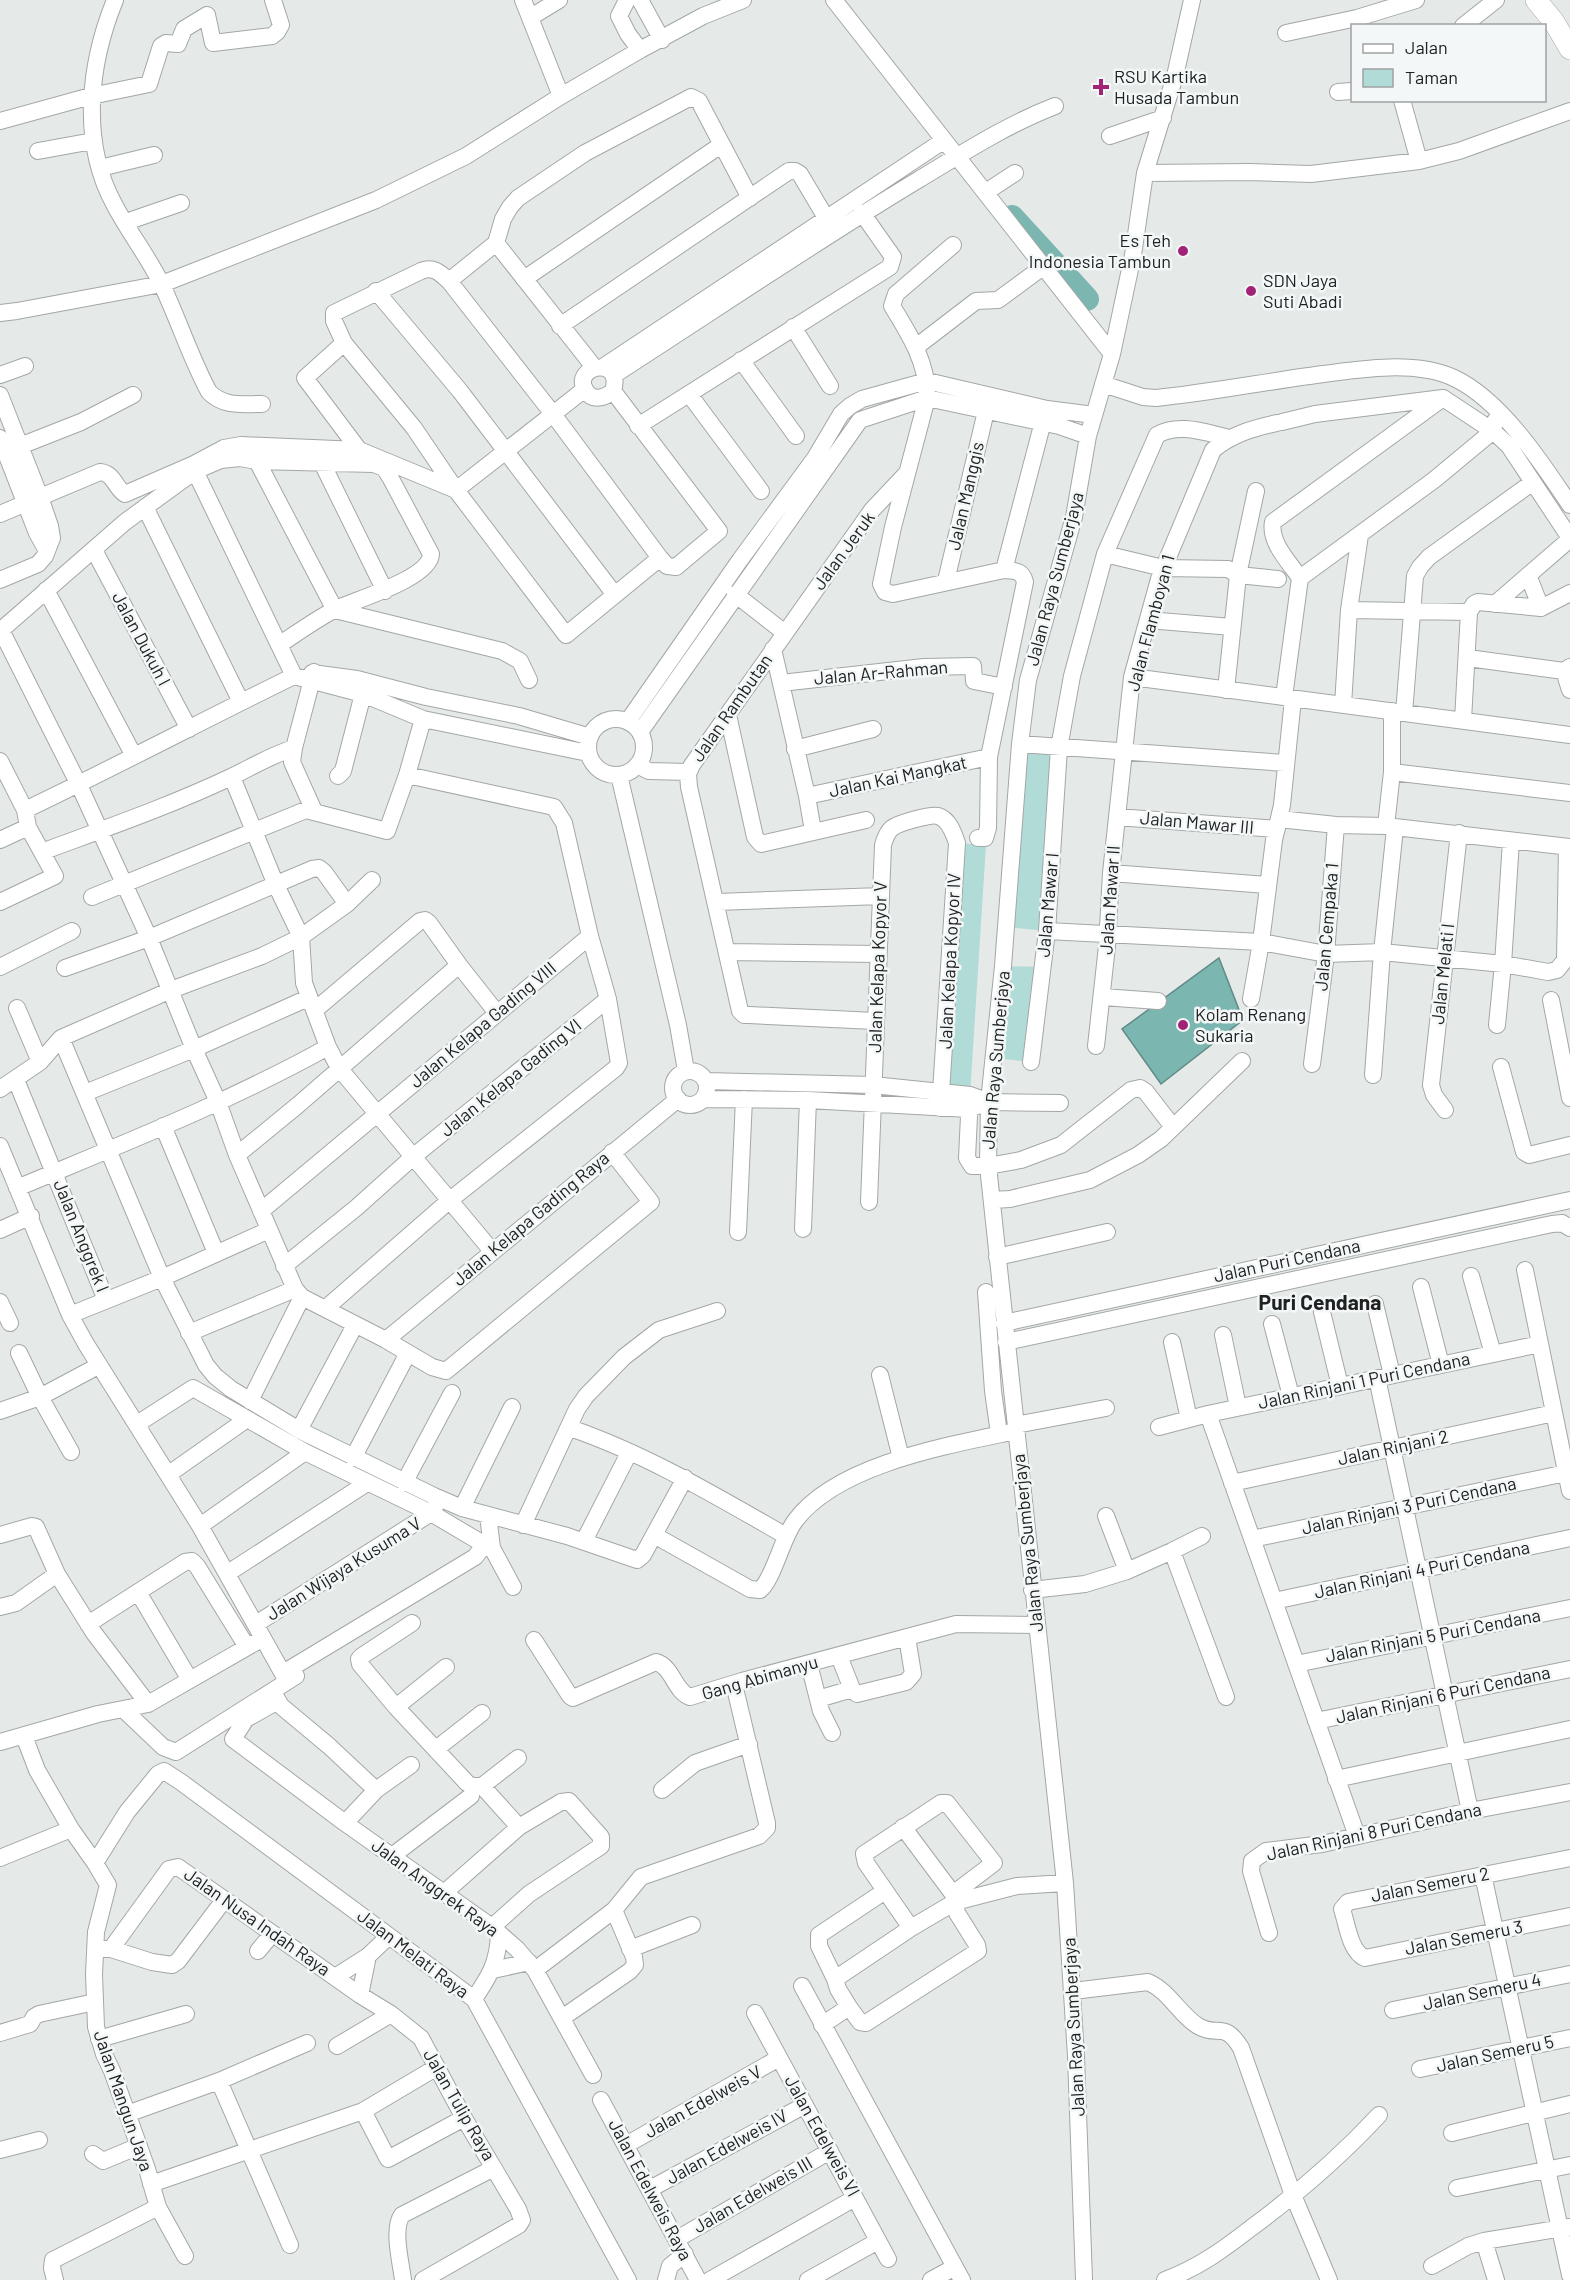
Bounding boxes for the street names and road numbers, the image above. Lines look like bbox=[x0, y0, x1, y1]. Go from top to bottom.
street label: Jalan Manggis bbox=[942, 439, 988, 552]
street label: Jalan Raya Sumberjaya bbox=[1020, 489, 1088, 668]
street label: Jalan Jeruk bbox=[807, 507, 879, 594]
street label: Jalan Flamboyan 1 bbox=[1121, 552, 1179, 694]
street label: Jalan Dukuh I bbox=[108, 588, 176, 689]
street label: Jalan Rambutan bbox=[686, 649, 776, 765]
street label: Jalan Ar-Rahman bbox=[813, 655, 949, 689]
street label: Jalan Kai Mangkat bbox=[827, 751, 969, 801]
street label: Jalan Mawar III bbox=[1139, 806, 1255, 838]
street label: Jalan Mawar II bbox=[1094, 844, 1124, 955]
street label: Jalan Mawar I bbox=[1031, 852, 1063, 958]
street label: Jalan Cempaka 1 bbox=[1309, 862, 1343, 992]
street label: Jalan Kelapa Kopyor IV bbox=[933, 872, 965, 1049]
street label: Jalan Kelapa Kopyor V bbox=[863, 881, 891, 1053]
street label: Jalan Melati I bbox=[1426, 922, 1458, 1025]
street label: Jalan Kelapa Gading VIII bbox=[405, 957, 561, 1093]
street label: Jalan Raya Sumberjaya bbox=[976, 970, 1014, 1150]
street label: Jalan Kelapa Gading VI bbox=[436, 1014, 586, 1142]
street label: Jalan Kelapa Gading Raya bbox=[448, 1146, 613, 1290]
street label: Jalan Anggrek I bbox=[49, 1176, 115, 1295]
street label: Jalan Puri Cendana bbox=[1211, 1234, 1362, 1286]
street label: Jalan Rinjani 1 Puri Cendana bbox=[1256, 1347, 1472, 1413]
street label: Jalan Rinjani 2 bbox=[1335, 1425, 1450, 1469]
street label: Jalan Raya Sumberjaya bbox=[1007, 1453, 1047, 1633]
street label: Jalan Rinjani 3 Puri Cendana bbox=[1299, 1472, 1518, 1539]
street label: Jalan Wijaya Kusuma V bbox=[262, 1511, 425, 1625]
street label: Jalan Rinjani 4 Puri Cendana bbox=[1312, 1535, 1531, 1603]
street label: Jalan Rinjani 5 Puri Cendana bbox=[1323, 1603, 1542, 1667]
street label: Gang Abimanyu bbox=[699, 1650, 820, 1704]
street label: Jalan Rinjani 6 Puri Cendana bbox=[1333, 1661, 1552, 1728]
street label: Jalan Rinjani 8 Puri Cendana bbox=[1264, 1797, 1483, 1865]
street label: Jalan Anggrek Raya bbox=[368, 1834, 504, 1941]
street label: Jalan Nusa Indah Raya bbox=[180, 1862, 335, 1980]
street label: Jalan Semeru 2 bbox=[1369, 1862, 1491, 1906]
street label: Jalan Melati Raya bbox=[353, 1904, 474, 2002]
street label: Jalan Semeru 3 bbox=[1403, 1915, 1525, 1959]
street label: Jalan Raya Sumberjaya bbox=[1057, 1937, 1089, 2117]
street label: Jalan Semeru 4 bbox=[1421, 1968, 1543, 2014]
street label: Jalan Mangun Jaya bbox=[90, 2027, 158, 2174]
street label: Jalan Semeru 5 bbox=[1434, 2030, 1556, 2076]
street label: Jalan Tulip Raya bbox=[419, 2045, 501, 2164]
street label: Jalan Edelweis V bbox=[640, 2060, 765, 2142]
street label: Jalan Edelweis VI bbox=[781, 2071, 865, 2200]
street label: Jalan Edelweis IV bbox=[662, 2104, 791, 2188]
street label: Jalan Edelweis Raya bbox=[604, 2115, 697, 2264]
street label: Jalan Edelweis III bbox=[689, 2151, 816, 2237]

